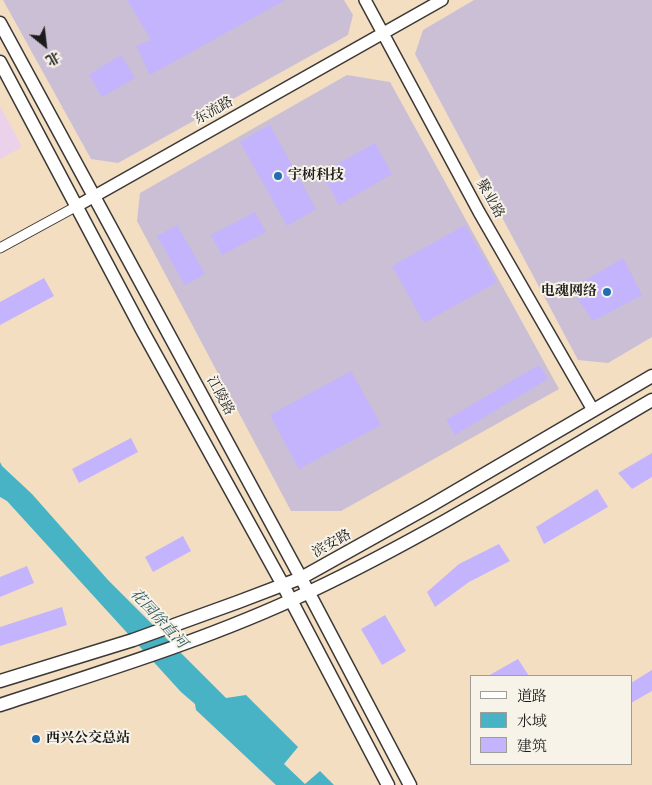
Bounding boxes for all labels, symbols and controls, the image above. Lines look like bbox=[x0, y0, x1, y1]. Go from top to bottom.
north arrow bbox=[20, 20, 70, 70]
text: 北 bbox=[42, 47, 63, 70]
street label: 东流路 bbox=[192, 93, 236, 129]
place label: 宇树科技 bbox=[288, 168, 344, 184]
marker: 宇树科技 bbox=[272, 170, 284, 182]
street label: 聚业路 bbox=[472, 177, 508, 221]
place label: 电魂网络 bbox=[541, 284, 597, 300]
marker: 电魂网络 bbox=[601, 286, 613, 298]
street label: 江陵路 bbox=[203, 374, 237, 418]
street label: 滨安路 bbox=[310, 526, 354, 562]
water label: 花园徐直河 bbox=[126, 585, 190, 653]
legend bbox=[470, 675, 632, 765]
text: 道路 bbox=[517, 686, 547, 706]
text: 水域 bbox=[517, 711, 547, 731]
place label: 西兴公交总站 bbox=[46, 731, 130, 747]
marker: 西兴公交总站 bbox=[30, 733, 42, 745]
text: 建筑 bbox=[517, 736, 547, 756]

